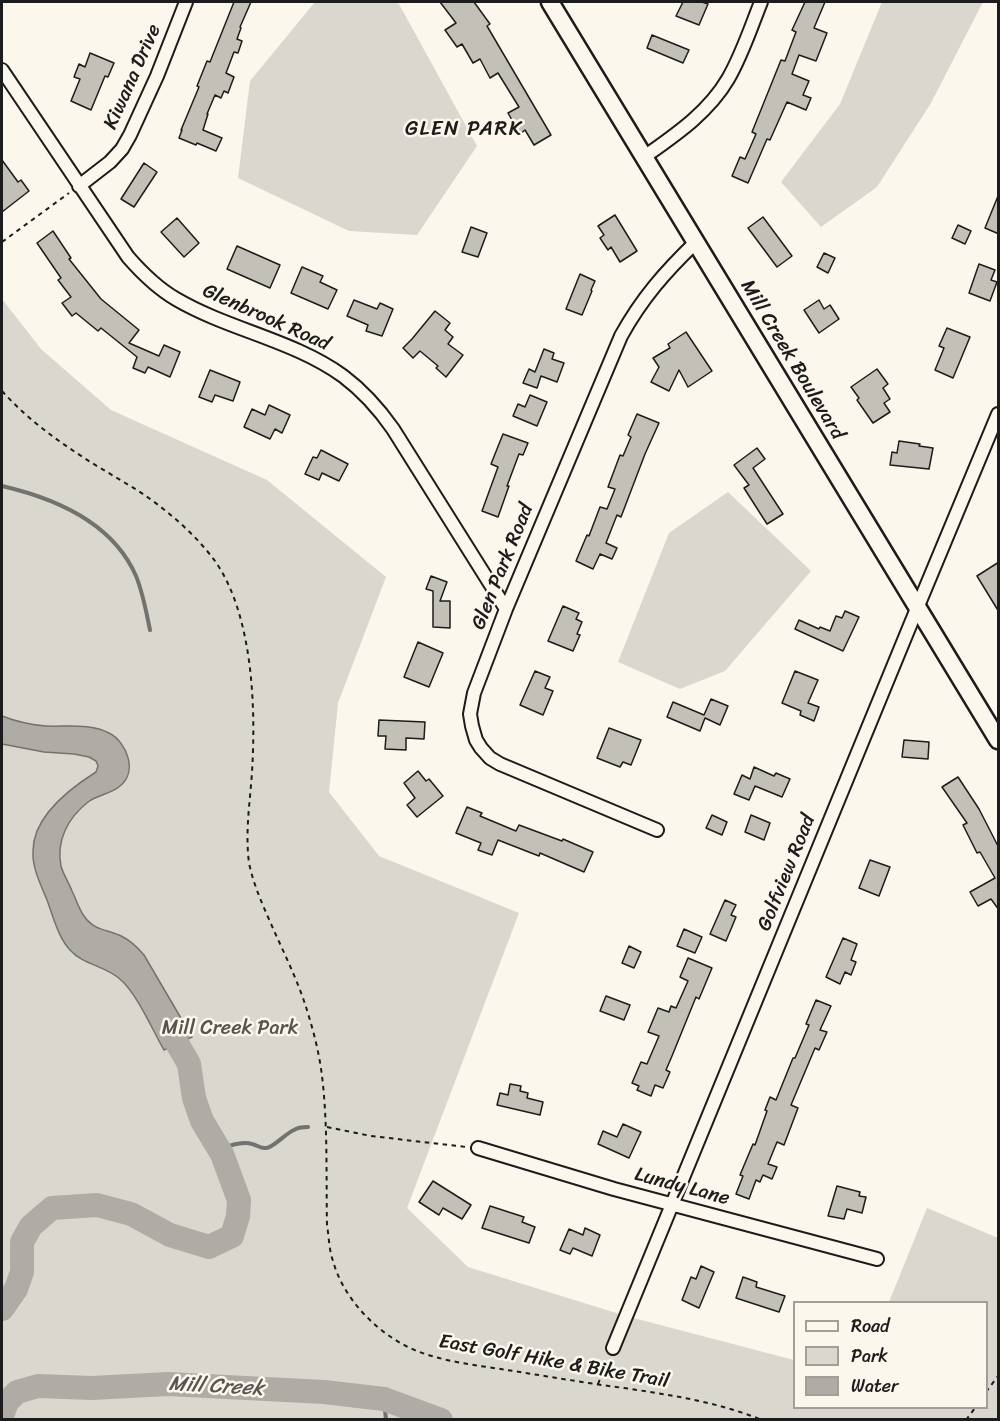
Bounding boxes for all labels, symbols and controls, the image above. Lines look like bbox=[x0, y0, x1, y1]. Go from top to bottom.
street label: Kiwana Drive bbox=[99, 21, 167, 133]
district label: GLEN PARK bbox=[405, 117, 523, 143]
street label: Mill Creek Boulevard bbox=[735, 276, 849, 444]
street label: Glenbrook Road bbox=[199, 279, 333, 357]
street label: Glen Park Road bbox=[467, 501, 539, 633]
street label: Golfview Road bbox=[753, 811, 821, 935]
park label: Mill Creek Park bbox=[162, 1017, 298, 1041]
street label: Lundy Lane bbox=[632, 1163, 732, 1211]
legend bbox=[793, 1301, 988, 1409]
text: Road bbox=[851, 1310, 890, 1342]
street label: East Golf Hike & Bike Trail bbox=[437, 1330, 671, 1394]
text: Park bbox=[851, 1340, 888, 1372]
text: Water bbox=[851, 1370, 898, 1402]
water label: Mill Creek bbox=[168, 1372, 264, 1402]

